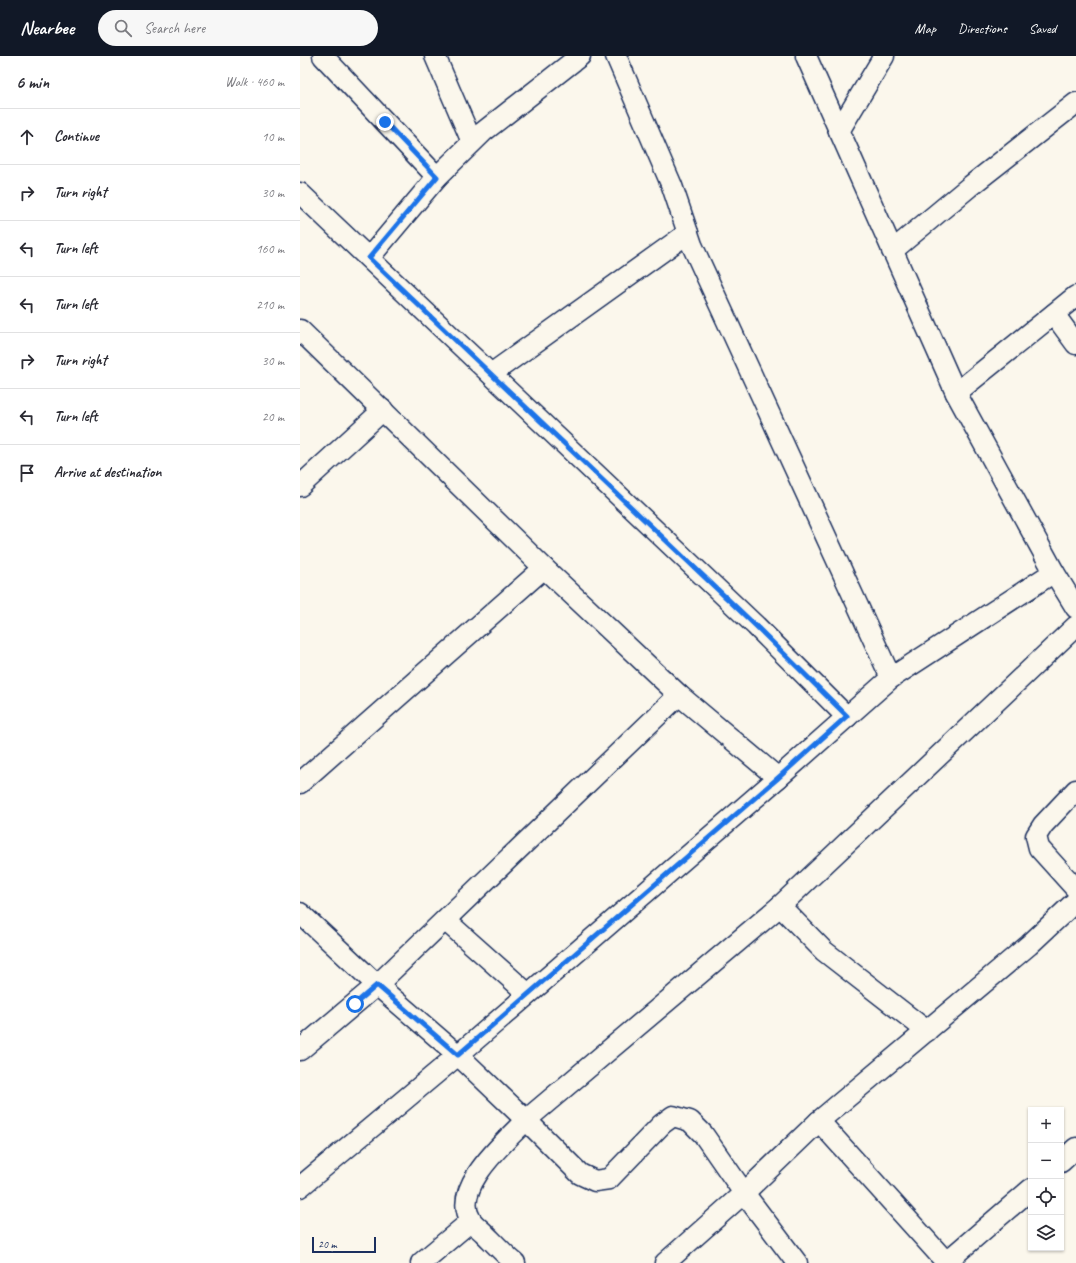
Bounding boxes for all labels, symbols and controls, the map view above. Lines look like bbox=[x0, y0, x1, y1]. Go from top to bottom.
search box bbox=[98, 10, 378, 46]
text: Nearbee bbox=[20, 16, 74, 40]
icon: search bbox=[112, 17, 134, 39]
text: Search here bbox=[144, 19, 205, 38]
text: Map bbox=[915, 20, 936, 37]
text: Directions bbox=[958, 20, 1007, 37]
text: Saved bbox=[1029, 20, 1056, 37]
text: 6 min bbox=[16, 72, 49, 93]
text: Walk · 460 m bbox=[225, 74, 284, 90]
route end bbox=[376, 113, 394, 131]
icon: ahead bbox=[16, 126, 38, 148]
text: Continue bbox=[54, 127, 99, 146]
text: 10 m bbox=[262, 129, 284, 145]
icon: right bbox=[16, 182, 38, 204]
text: Turn right bbox=[54, 183, 107, 202]
text: 30 m bbox=[262, 185, 284, 201]
icon: left bbox=[16, 238, 38, 260]
text: Turn left bbox=[54, 239, 97, 258]
text: 160 m bbox=[256, 241, 284, 257]
icon: left bbox=[16, 294, 38, 316]
text: Turn left bbox=[54, 295, 97, 314]
text: 210 m bbox=[256, 297, 284, 313]
icon: right bbox=[16, 350, 38, 372]
text: Turn right bbox=[54, 351, 107, 370]
text: 30 m bbox=[262, 353, 284, 369]
icon: left bbox=[16, 406, 38, 428]
text: Turn left bbox=[54, 407, 97, 426]
text: 20 m bbox=[262, 409, 284, 425]
icon: arrive bbox=[16, 462, 38, 484]
text: Arrive at destination bbox=[54, 463, 161, 482]
route start bbox=[346, 995, 364, 1013]
map controls bbox=[1028, 1107, 1064, 1251]
button: + bbox=[1028, 1107, 1064, 1143]
button: − bbox=[1028, 1143, 1064, 1179]
button: locate bbox=[1028, 1179, 1064, 1215]
button: layers bbox=[1028, 1215, 1064, 1251]
scale bar bbox=[312, 1235, 376, 1254]
text: 20 m bbox=[318, 1237, 337, 1251]

